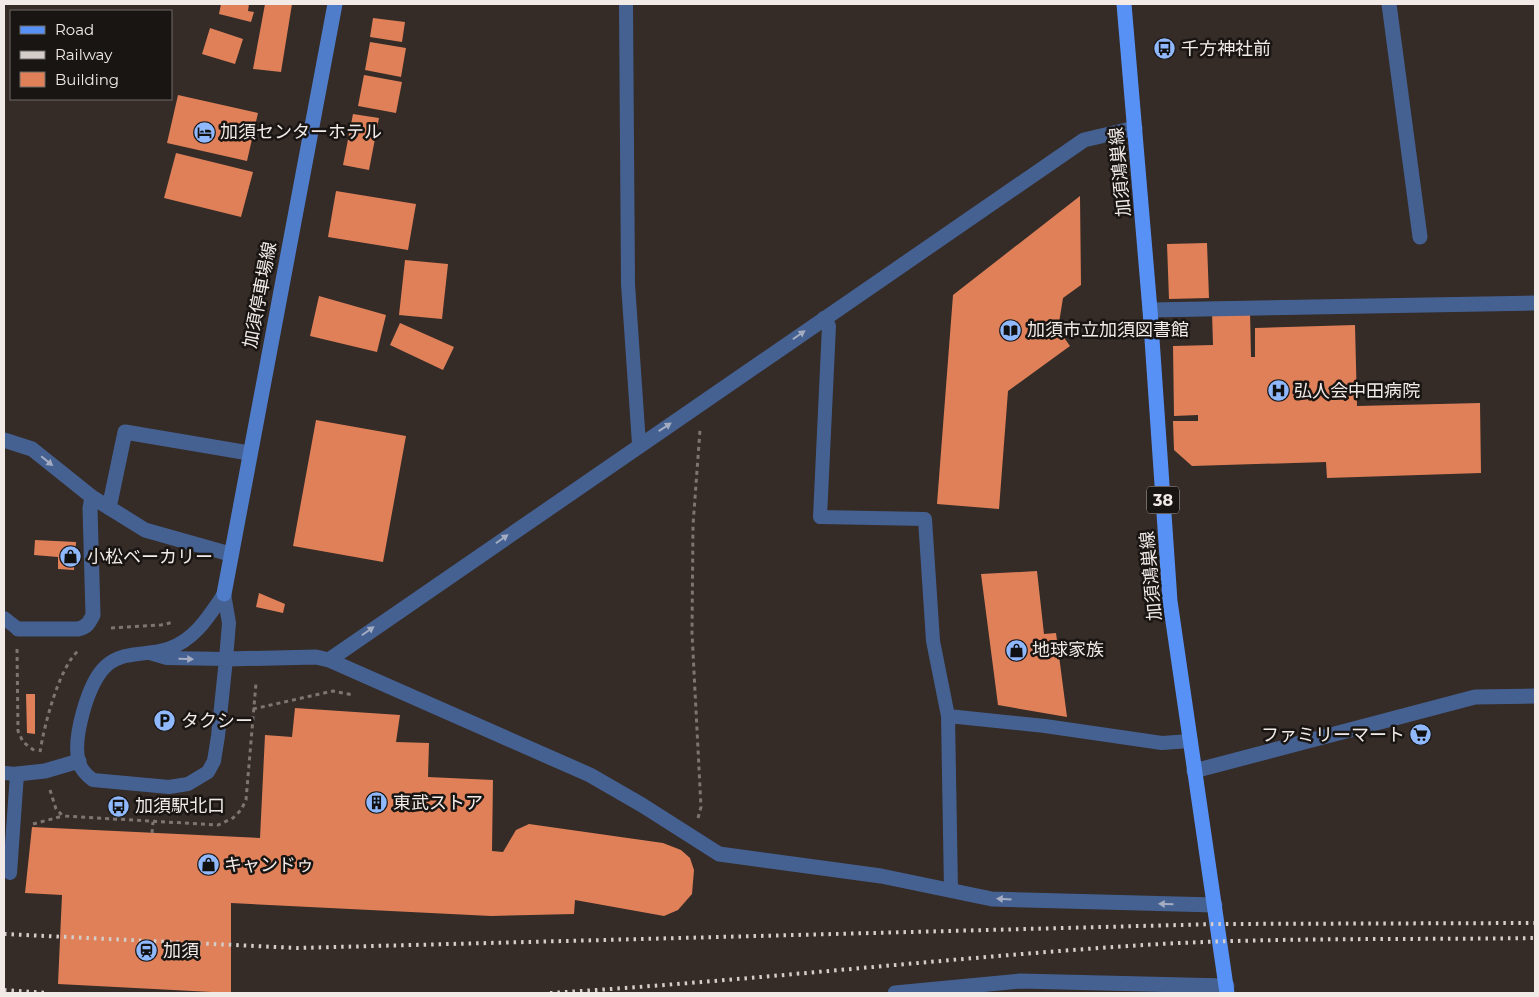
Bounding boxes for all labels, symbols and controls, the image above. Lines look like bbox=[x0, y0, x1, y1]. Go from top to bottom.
legend bbox=[10, 10, 172, 100]
text: Road bbox=[55, 20, 94, 39]
bus stop icon: 千方神社前 bbox=[1153, 37, 1177, 61]
place label: 千方神社前 bbox=[1181, 38, 1271, 60]
text: Railway bbox=[55, 45, 113, 64]
text: Building bbox=[55, 70, 119, 89]
hotel icon: 加須センターホテル bbox=[192, 120, 216, 144]
place label: 加須センターホテル bbox=[220, 121, 382, 143]
street label: 加須鴻巣線 bbox=[1105, 126, 1135, 218]
street label: 加須停車場線 bbox=[239, 240, 281, 350]
library icon: 加須市立加須図書館 bbox=[999, 318, 1023, 342]
place label: 加須市立加須図書館 bbox=[1027, 319, 1189, 341]
one-way arrow bbox=[792, 330, 806, 340]
hospital icon: 弘人会中田病院 bbox=[1266, 379, 1290, 403]
place label: 弘人会中田病院 bbox=[1294, 380, 1420, 402]
one-way arrow bbox=[658, 422, 672, 432]
one-way arrow bbox=[40, 455, 53, 466]
road number: 38 bbox=[1147, 486, 1179, 514]
street label: 加須鴻巣線 bbox=[1136, 530, 1166, 622]
one-way arrow bbox=[495, 534, 509, 544]
shop icon: 小松ベーカリー bbox=[59, 545, 83, 569]
place label: 小松ベーカリー bbox=[87, 546, 213, 568]
one-way arrow bbox=[362, 626, 375, 636]
shop icon: 地球家族 bbox=[1004, 638, 1028, 662]
place label: 地球家族 bbox=[1032, 639, 1104, 661]
one-way arrow bbox=[179, 655, 195, 663]
parking icon: タクシー bbox=[153, 709, 177, 733]
place label: タクシー bbox=[181, 710, 253, 732]
supermarket icon: ファミリーマート bbox=[1409, 723, 1433, 747]
place label: ファミリーマート bbox=[1261, 724, 1405, 746]
building icon: 東武ストア bbox=[365, 791, 389, 815]
place label: 東武ストア bbox=[393, 792, 483, 814]
bus stop icon: 加須駅北口 bbox=[107, 794, 131, 818]
place label: 加須駅北口 bbox=[135, 795, 225, 817]
shop icon: キャンドゥ bbox=[196, 853, 220, 877]
place label: キャンドゥ bbox=[224, 854, 314, 876]
one-way arrow bbox=[996, 895, 1012, 903]
one-way arrow bbox=[1158, 900, 1174, 908]
station icon: 加須 bbox=[135, 939, 159, 963]
place label: 加須 bbox=[163, 940, 199, 962]

